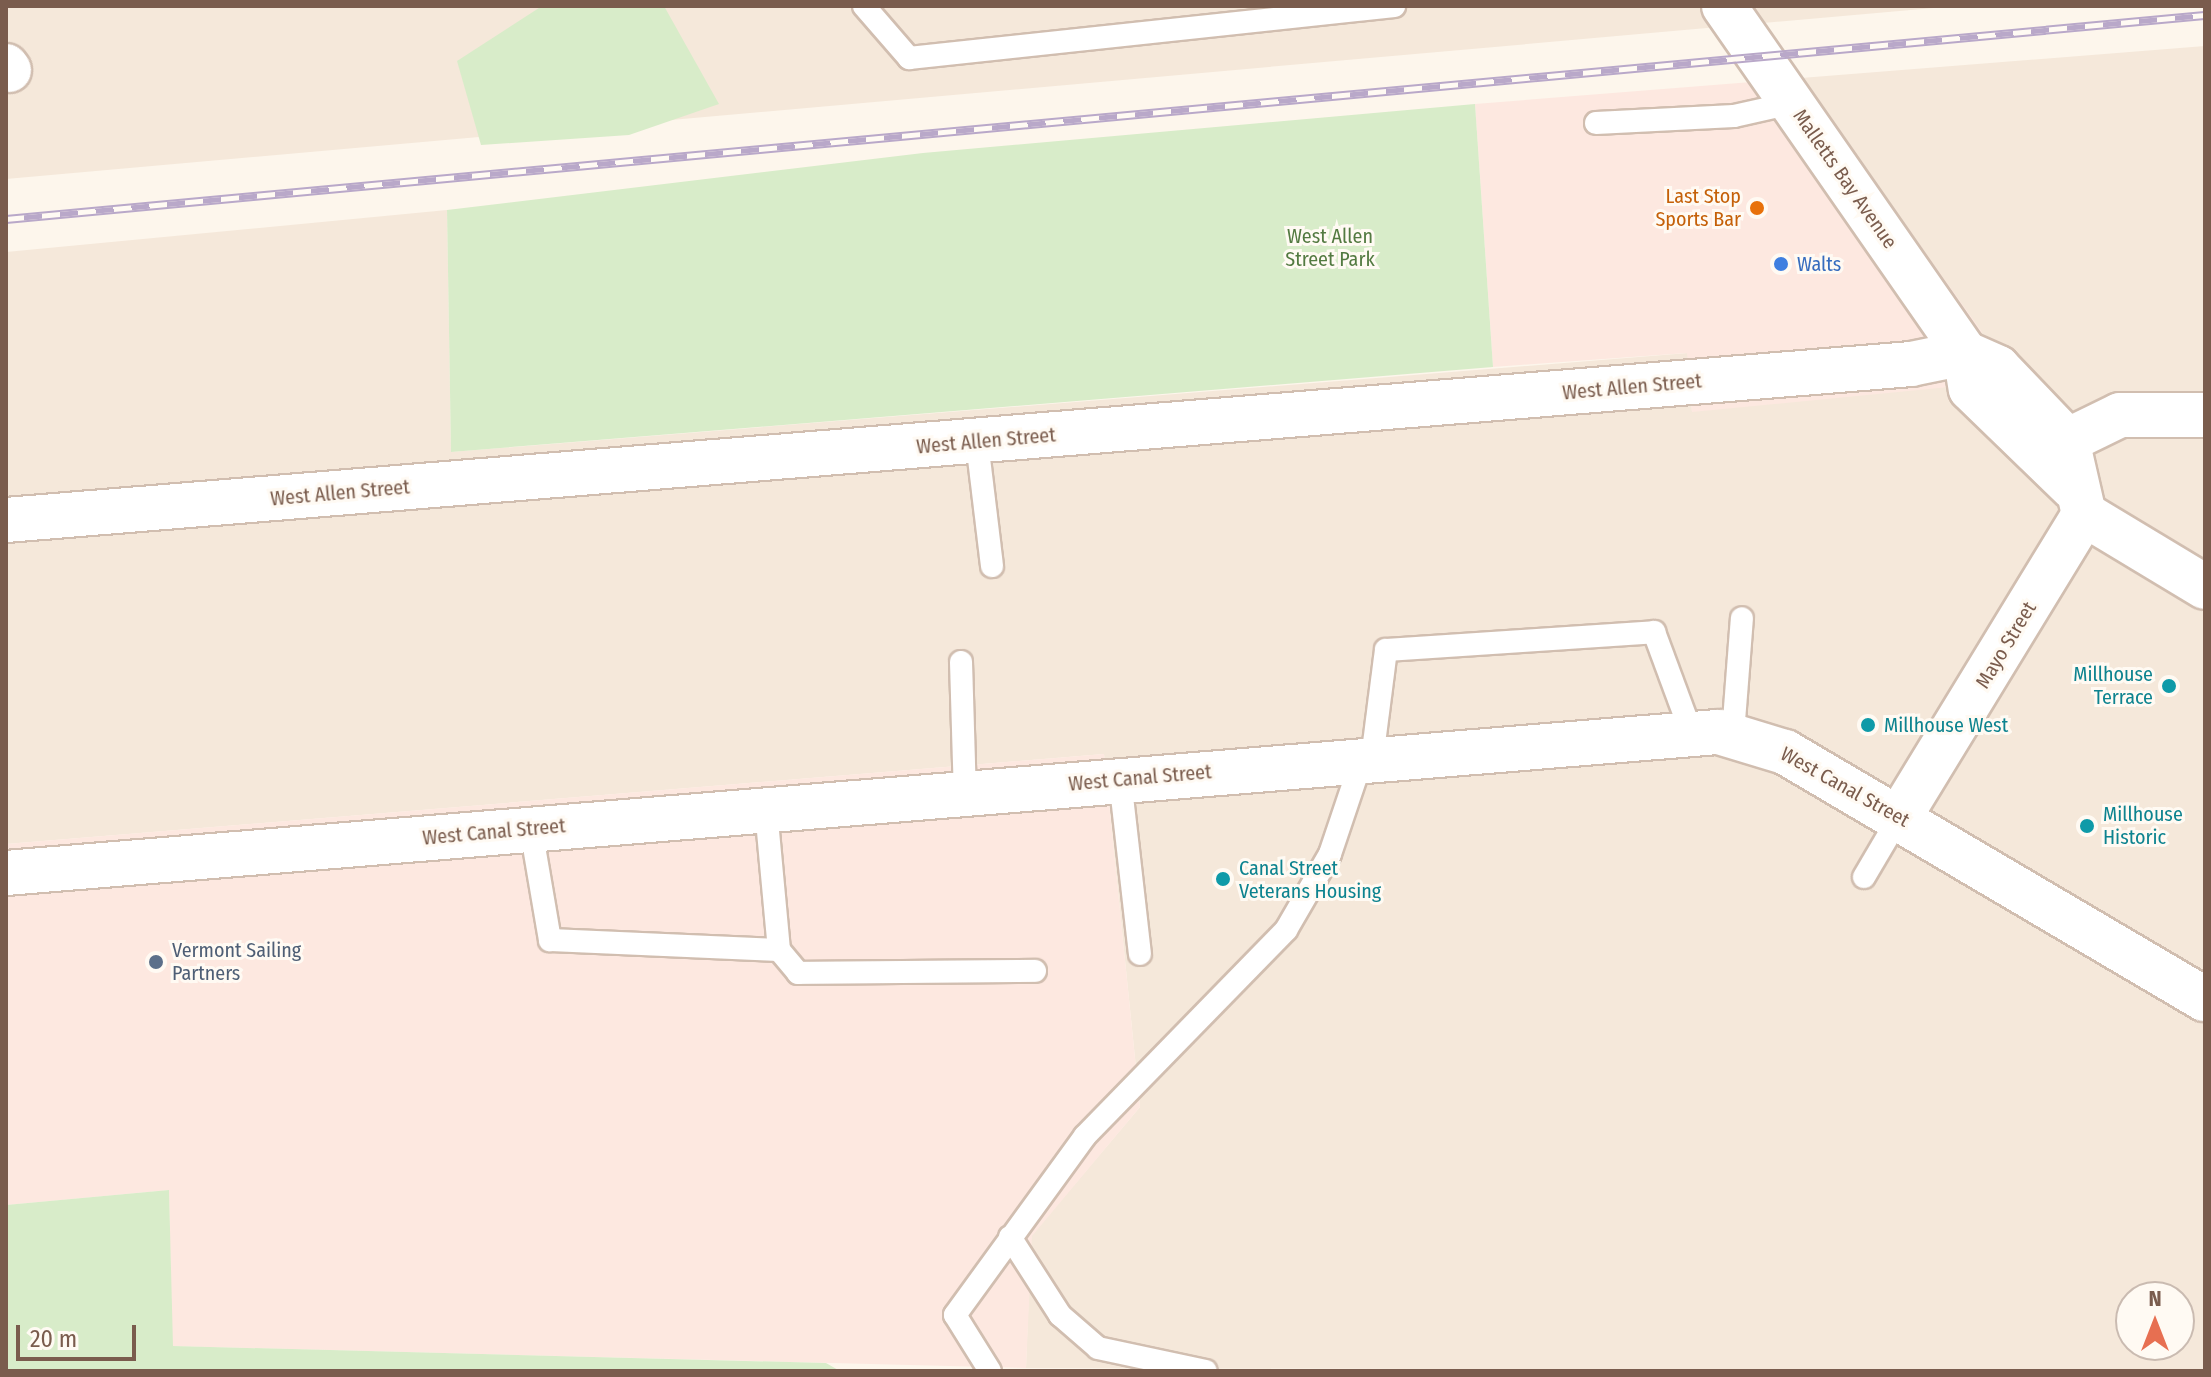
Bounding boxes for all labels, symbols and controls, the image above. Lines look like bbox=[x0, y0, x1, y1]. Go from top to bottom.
street label: Malletts Bay Avenue bbox=[1788, 105, 1902, 253]
place label: Last Stop Sports Bar bbox=[1655, 184, 1741, 231]
marker: Last Stop Sports Bar bbox=[1748, 199, 1766, 217]
park label: West Allen Street Park bbox=[1285, 225, 1375, 272]
place label: Walts bbox=[1797, 252, 1841, 276]
marker: Walts bbox=[1772, 255, 1790, 273]
street label: West Allen Street bbox=[1561, 369, 1703, 405]
street label: West Allen Street bbox=[915, 423, 1057, 459]
street label: West Allen Street bbox=[269, 475, 411, 511]
street label: Mayo Street bbox=[1971, 597, 2041, 693]
place label: Millhouse Terrace bbox=[2073, 662, 2153, 709]
marker: Millhouse Terrace bbox=[2160, 677, 2178, 695]
place label: Millhouse West bbox=[1884, 713, 2008, 737]
marker: Millhouse West bbox=[1859, 716, 1877, 734]
street label: West Canal Street bbox=[1776, 742, 1914, 832]
street label: West Canal Street bbox=[1067, 760, 1213, 796]
place label: Millhouse Historic bbox=[2103, 802, 2183, 849]
street label: West Canal Street bbox=[421, 814, 567, 850]
marker: Millhouse Historic bbox=[2078, 817, 2096, 835]
place label: Canal Street Veterans Housing bbox=[1239, 856, 1381, 903]
marker: Canal Street Veterans Housing bbox=[1214, 870, 1232, 888]
place label: Vermont Sailing Partners bbox=[172, 938, 301, 985]
marker: Vermont Sailing Partners bbox=[147, 953, 165, 971]
north arrow bbox=[2115, 1281, 2195, 1361]
text: N bbox=[2148, 1285, 2162, 1312]
scale bar bbox=[20, 1309, 140, 1359]
text: 20 m bbox=[30, 1325, 77, 1353]

